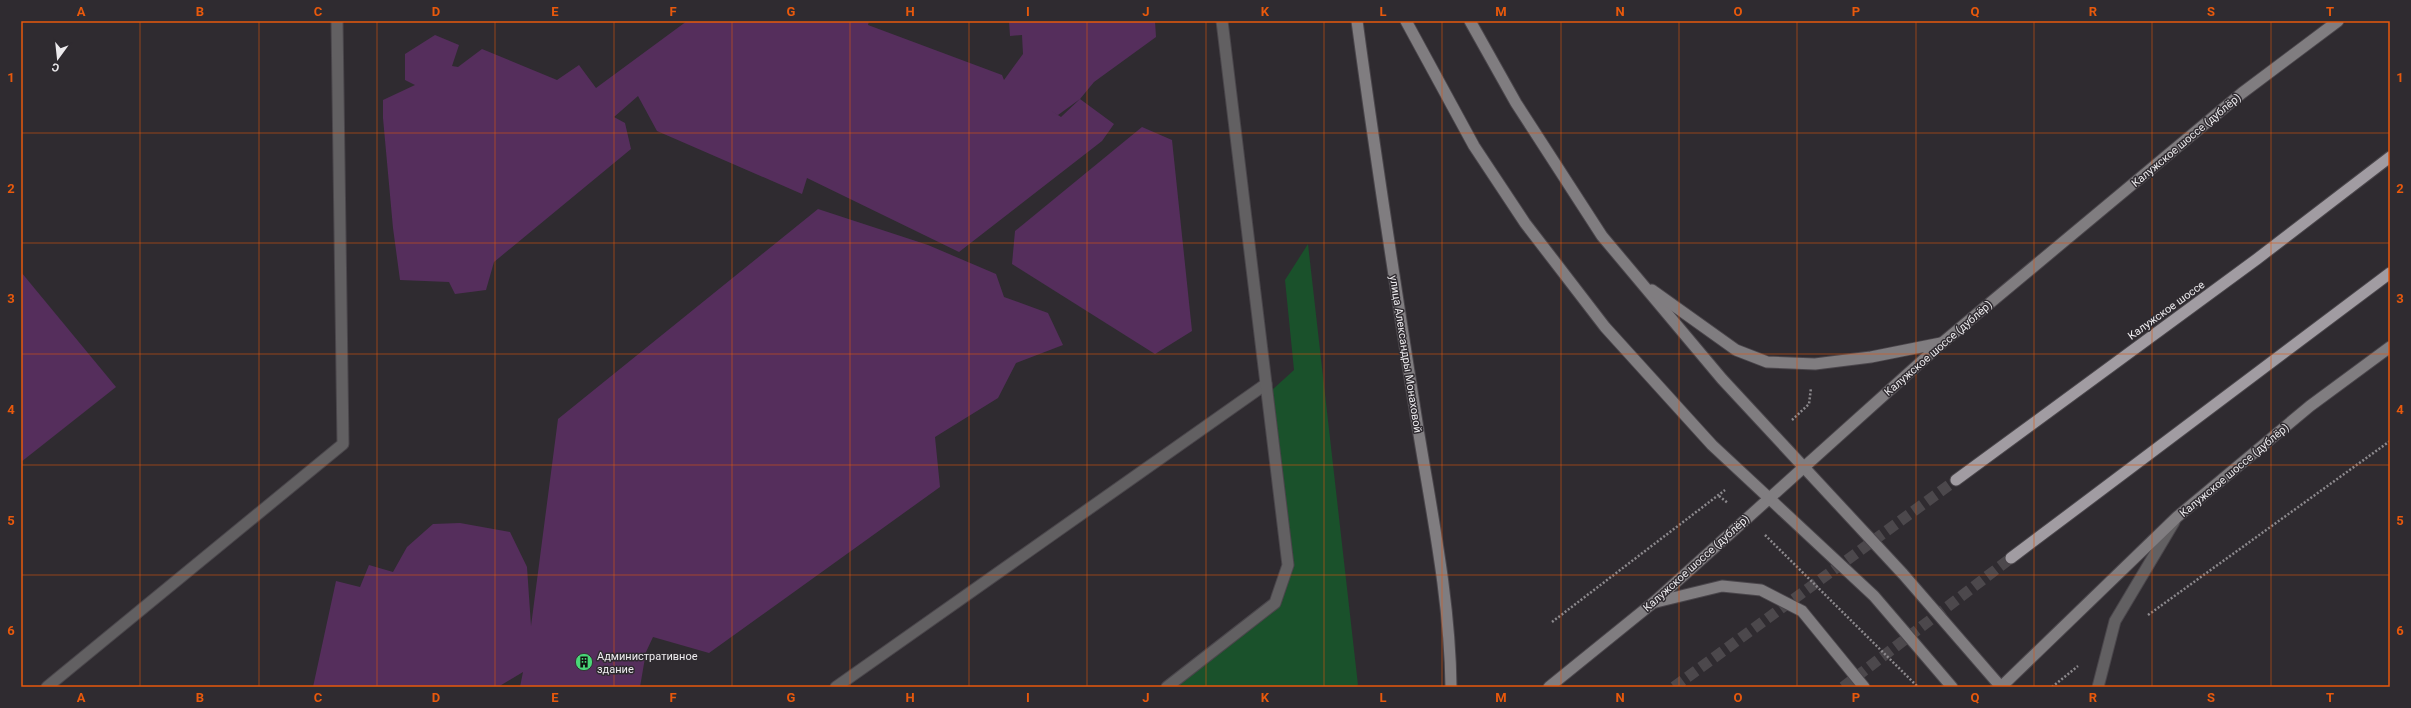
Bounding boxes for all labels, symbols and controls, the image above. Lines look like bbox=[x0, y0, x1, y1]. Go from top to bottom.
text: A bbox=[77, 4, 86, 19]
text: B bbox=[196, 4, 204, 19]
text: C bbox=[314, 4, 323, 19]
text: D bbox=[432, 4, 440, 19]
text: E bbox=[551, 4, 559, 19]
text: F bbox=[669, 4, 677, 19]
text: G bbox=[787, 4, 796, 19]
text: H bbox=[905, 4, 915, 19]
text: I bbox=[1026, 4, 1030, 19]
text: J bbox=[1142, 4, 1150, 19]
text: K bbox=[1261, 4, 1270, 19]
text: L bbox=[1379, 4, 1387, 19]
text: M bbox=[1495, 4, 1507, 19]
text: N bbox=[1615, 4, 1625, 19]
text: O bbox=[1734, 4, 1743, 19]
text: P bbox=[1852, 4, 1860, 19]
text: Q bbox=[1971, 4, 1980, 19]
text: R bbox=[2089, 4, 2098, 19]
text: S bbox=[2207, 4, 2215, 19]
text: T bbox=[2326, 4, 2334, 19]
north arrow bbox=[38, 38, 78, 78]
text: С bbox=[50, 60, 61, 74]
text: 1 bbox=[7, 70, 15, 85]
text: 1 bbox=[2396, 70, 2404, 85]
street label: Калужское шоссе (дублёр) bbox=[2129, 91, 2244, 190]
text: 2 bbox=[7, 181, 15, 196]
text: 2 bbox=[2396, 181, 2404, 196]
street label: улица Александры Монаховой bbox=[1387, 274, 1424, 434]
street label: Калужское шоссе bbox=[2125, 278, 2207, 343]
text: 3 bbox=[7, 291, 15, 306]
text: 3 bbox=[2396, 291, 2404, 306]
street label: Калужское шоссе (дублёр) bbox=[1882, 298, 1995, 399]
text: 4 bbox=[7, 402, 15, 417]
text: 4 bbox=[2396, 402, 2404, 417]
street label: Калужское шоссе (дублёр) bbox=[2177, 421, 2292, 520]
street label: Калужское шоссе (дублёр) bbox=[1641, 512, 1752, 615]
text: 5 bbox=[7, 513, 15, 528]
text: 5 bbox=[2396, 513, 2404, 528]
text: 6 bbox=[7, 623, 15, 638]
text: 6 bbox=[2396, 623, 2404, 638]
place label: Административное здание bbox=[597, 650, 698, 676]
building icon: Административное здание bbox=[574, 652, 594, 672]
text: A bbox=[77, 690, 86, 705]
text: B bbox=[196, 690, 204, 705]
text: C bbox=[314, 690, 323, 705]
text: D bbox=[432, 690, 440, 705]
text: E bbox=[551, 690, 559, 705]
text: F bbox=[669, 690, 677, 705]
text: G bbox=[787, 690, 796, 705]
text: H bbox=[905, 690, 915, 705]
text: I bbox=[1026, 690, 1030, 705]
text: J bbox=[1142, 690, 1150, 705]
text: K bbox=[1261, 690, 1270, 705]
text: L bbox=[1379, 690, 1387, 705]
text: M bbox=[1495, 690, 1507, 705]
text: N bbox=[1615, 690, 1625, 705]
text: O bbox=[1734, 690, 1743, 705]
text: P bbox=[1852, 690, 1860, 705]
text: Q bbox=[1971, 690, 1980, 705]
text: R bbox=[2089, 690, 2098, 705]
text: S bbox=[2207, 690, 2215, 705]
text: T bbox=[2326, 690, 2334, 705]

